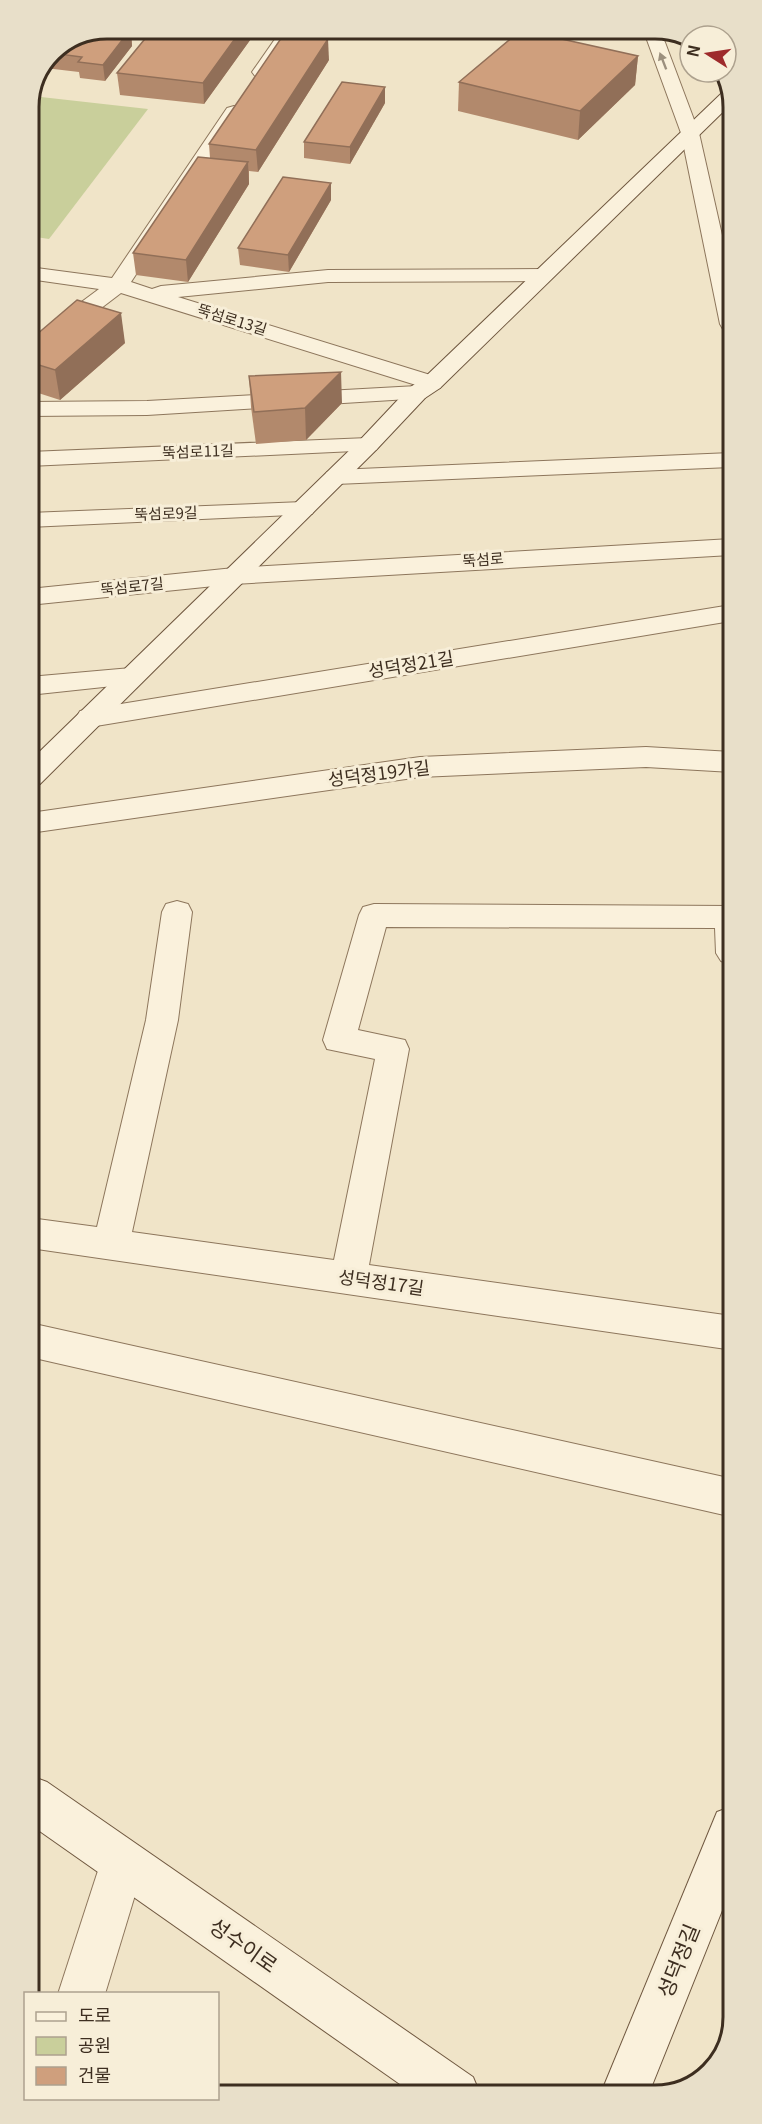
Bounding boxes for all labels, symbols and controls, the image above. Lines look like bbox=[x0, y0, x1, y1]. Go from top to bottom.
north arrow bbox=[678, 24, 738, 84]
text: N bbox=[679, 42, 705, 59]
one-way arrow bbox=[658, 52, 667, 70]
street label: 뚝섬로13길 bbox=[195, 298, 270, 339]
street label: 뚝섬로11길 bbox=[162, 439, 234, 462]
street label: 뚝섬로9길 bbox=[134, 501, 198, 524]
street label: 뚝섬로 bbox=[462, 547, 504, 570]
street label: 뚝섬로7길 bbox=[99, 572, 165, 599]
street label: 성덕정21길 bbox=[366, 643, 455, 683]
street label: 성덕정19가길 bbox=[326, 753, 431, 791]
street label: 성덕정17길 bbox=[337, 1262, 426, 1300]
street label: 성수이로 bbox=[204, 1910, 284, 1979]
street label: 성덕정길 bbox=[649, 1919, 706, 2002]
legend bbox=[24, 1992, 219, 2100]
text: 도로 bbox=[78, 2001, 111, 2027]
text: 공원 bbox=[78, 2031, 111, 2057]
text: 건물 bbox=[78, 2061, 111, 2087]

